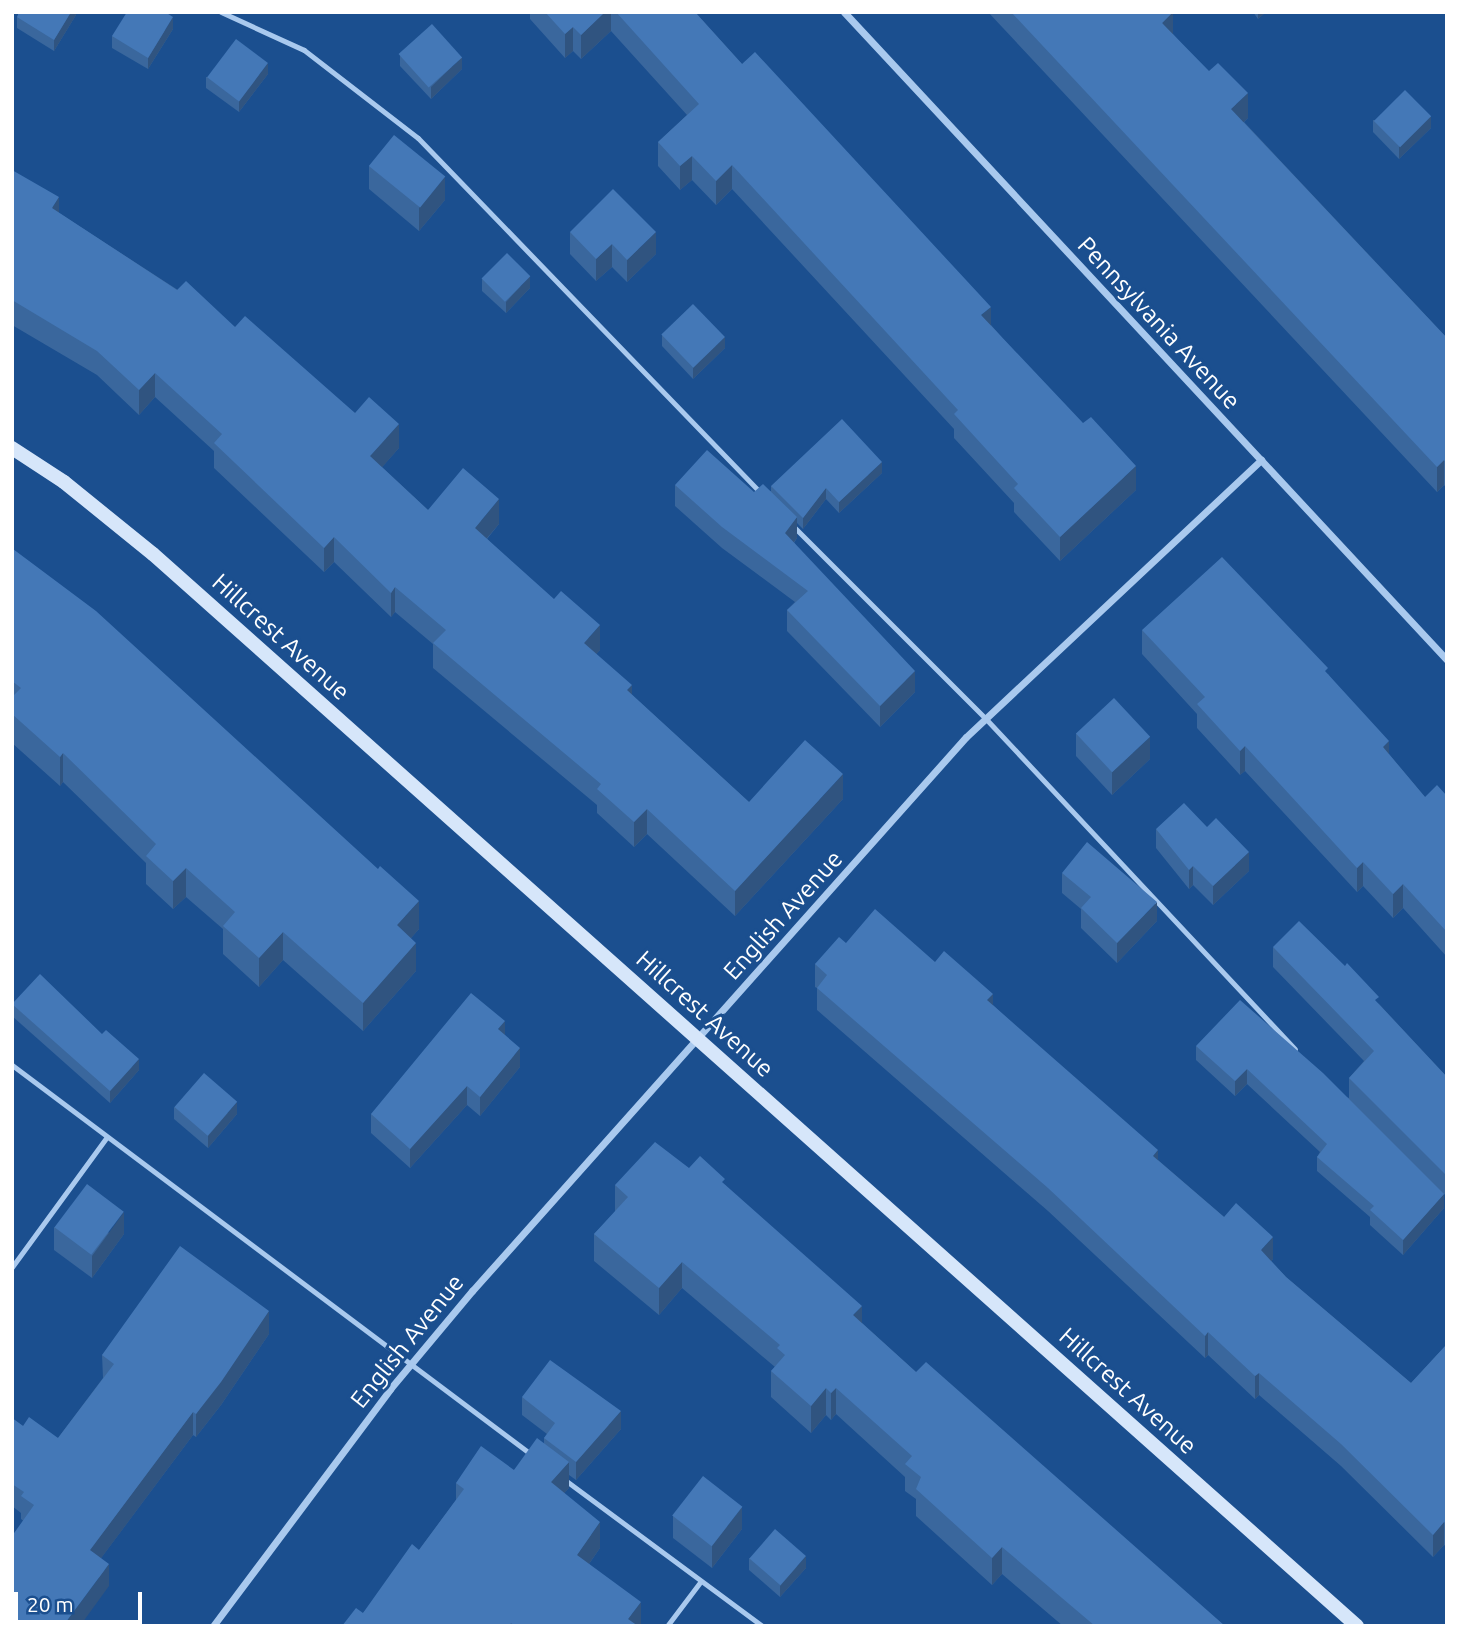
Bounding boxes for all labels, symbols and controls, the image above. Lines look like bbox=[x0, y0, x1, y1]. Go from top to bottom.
street label: Pennsylvania Avenue bbox=[1072, 231, 1246, 415]
street label: Hillcrest Avenue bbox=[206, 568, 356, 706]
street label: English Avenue bbox=[718, 845, 848, 985]
street label: Hillcrest Avenue bbox=[630, 945, 780, 1083]
street label: English Avenue bbox=[344, 1268, 470, 1414]
street label: Hillcrest Avenue bbox=[1053, 1322, 1203, 1460]
scale bar bbox=[18, 1578, 145, 1622]
text: 20 m bbox=[27, 1592, 74, 1616]

